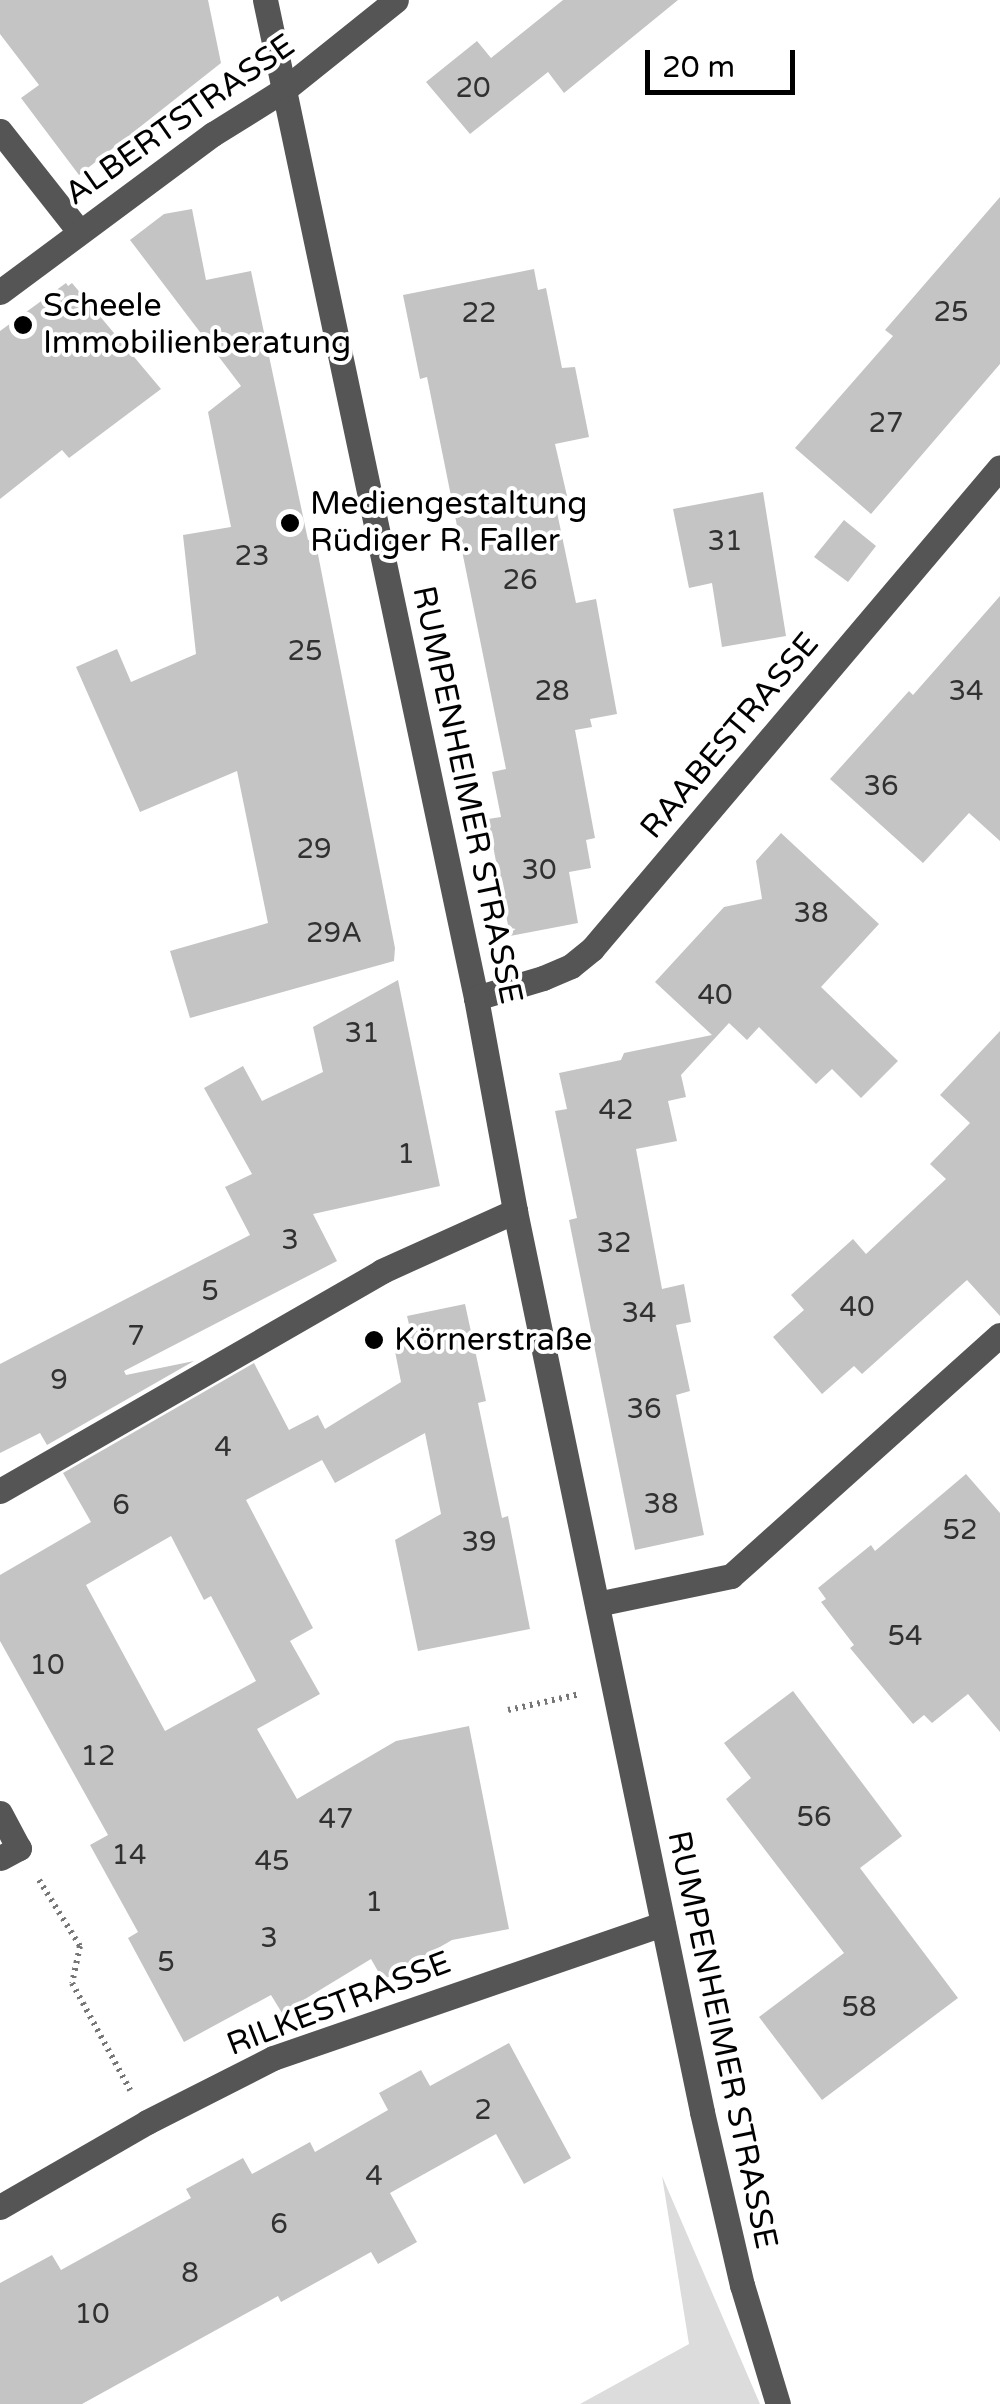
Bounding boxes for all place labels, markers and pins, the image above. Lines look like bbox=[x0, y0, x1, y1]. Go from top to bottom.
place label: Scheele Immobilienberatung bbox=[43, 288, 351, 363]
marker: Scheele Immobilienberatung bbox=[12, 314, 34, 336]
place label: Mediengestaltung Rüdiger R. Faller bbox=[310, 486, 587, 561]
marker: Mediengestaltung Rüdiger R. Faller bbox=[279, 512, 301, 534]
place label: Körnerstraße bbox=[394, 1321, 592, 1359]
marker: Körnerstraße bbox=[363, 1329, 385, 1351]

